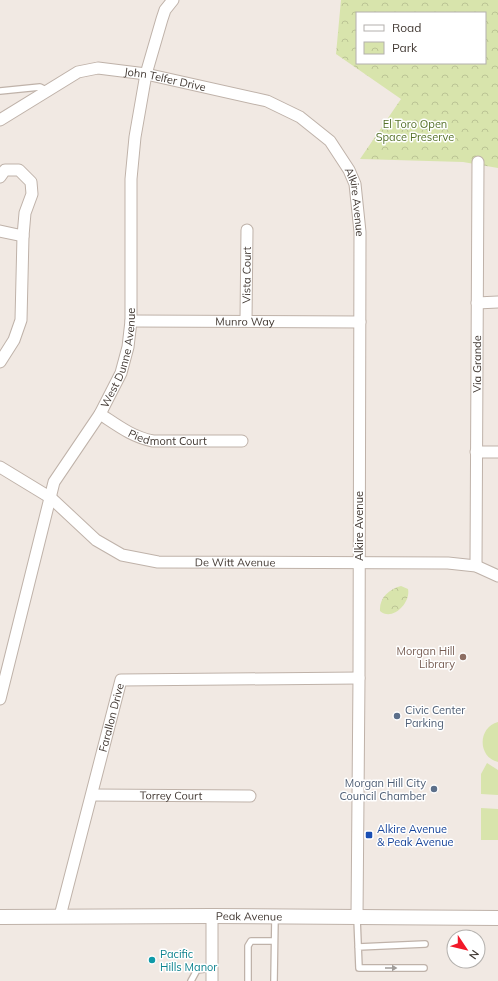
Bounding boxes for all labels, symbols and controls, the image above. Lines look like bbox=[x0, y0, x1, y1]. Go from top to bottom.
legend bbox=[356, 12, 486, 64]
text: Road bbox=[392, 20, 421, 35]
text: Park bbox=[392, 40, 418, 55]
street label: John Telfer Drive bbox=[123, 64, 207, 94]
park label: El Toro Open Space Preserve bbox=[376, 117, 454, 144]
street label: Alkire Avenue bbox=[342, 165, 367, 237]
street label: Vista Court bbox=[239, 246, 254, 304]
street label: West Dunne Avenue bbox=[97, 308, 138, 410]
street label: Munro Way bbox=[215, 314, 275, 329]
street label: Via Grande bbox=[470, 335, 484, 393]
street label: Piedmont Court bbox=[126, 426, 207, 448]
street label: Alkire Avenue bbox=[352, 491, 366, 561]
street label: De Witt Avenue bbox=[195, 555, 275, 569]
place label: Morgan Hill Library bbox=[397, 644, 455, 671]
marker: Morgan Hill Library bbox=[458, 652, 468, 662]
street label: Farallon Drive bbox=[96, 682, 127, 753]
place label: Civic Center Parking bbox=[405, 703, 465, 730]
marker: Civic Center Parking bbox=[392, 711, 402, 721]
place label: Morgan Hill City Council Chamber bbox=[339, 776, 426, 803]
marker: Morgan Hill City Council Chamber bbox=[429, 784, 439, 794]
street label: Torrey Court bbox=[140, 788, 202, 803]
place label: Alkire Avenue & Peak Avenue bbox=[377, 822, 454, 849]
marker: Alkire Avenue & Peak Avenue bbox=[364, 830, 374, 840]
street label: Peak Avenue bbox=[216, 909, 282, 923]
north arrow bbox=[446, 929, 486, 969]
place label: Pacific Hills Manor bbox=[160, 947, 217, 974]
text: N bbox=[466, 947, 482, 962]
marker: Pacific Hills Manor bbox=[147, 955, 157, 965]
one-way arrow bbox=[385, 965, 398, 971]

